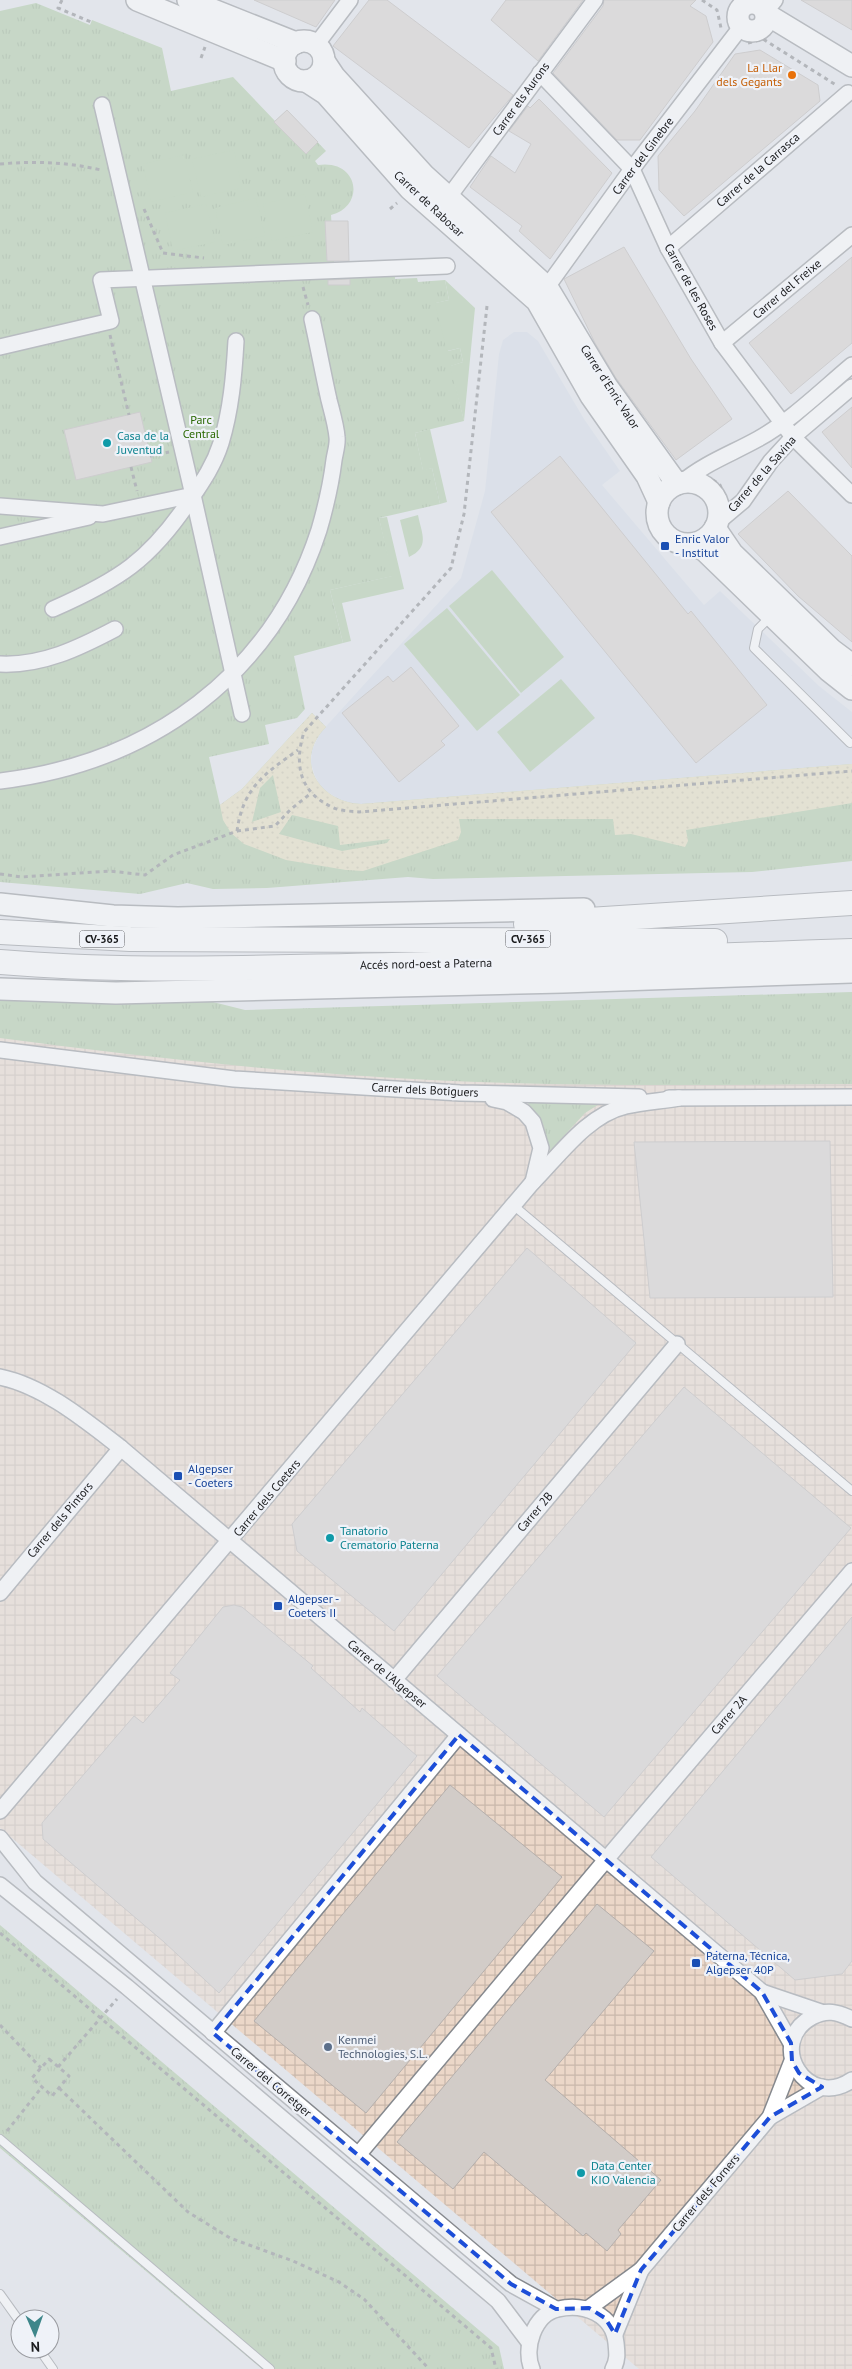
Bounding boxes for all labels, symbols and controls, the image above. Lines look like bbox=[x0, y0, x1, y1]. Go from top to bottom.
street label: Carrer els Aurons bbox=[489, 59, 552, 138]
place label: La Llar dels Gegants bbox=[716, 60, 782, 89]
marker: La Llar dels Gegants bbox=[786, 69, 798, 81]
street label: Carrer del Ginebre bbox=[609, 114, 677, 197]
street label: Carrer de la Carrasca bbox=[713, 129, 803, 210]
street label: Carrer de Rabosar bbox=[391, 167, 468, 240]
street label: Carrer de les Roses bbox=[661, 241, 721, 333]
street label: Carrer del Freixe bbox=[749, 256, 824, 322]
street label: Carrer d'Enric Valor bbox=[578, 342, 643, 432]
park label: Parc Central bbox=[183, 412, 220, 441]
place label: Casa de la Juventud bbox=[116, 428, 169, 457]
street label: Carrer de la Savina bbox=[724, 432, 799, 515]
marker: Casa de la Juventud bbox=[101, 437, 113, 449]
place label: Enric Valor - Institut bbox=[675, 531, 729, 560]
marker: Enric Valor - Institut bbox=[659, 540, 671, 552]
road number: CV-365 bbox=[80, 931, 124, 948]
road number: CV-365 bbox=[506, 931, 550, 948]
street label: Accés nord-oest a Paterna bbox=[360, 955, 492, 972]
street label: Carrer dels Botiguers bbox=[371, 1079, 479, 1100]
street label: Carrer dels Coeters bbox=[230, 1456, 303, 1539]
place label: Algepser - Coeters bbox=[188, 1461, 233, 1490]
marker: Algepser - Coeters bbox=[172, 1470, 184, 1482]
street label: Carrer dels Pintors bbox=[24, 1479, 96, 1561]
street label: Carrer 2B bbox=[514, 1489, 556, 1535]
place label: Tanatorio Crematorio Paterna bbox=[340, 1523, 439, 1552]
marker: Tanatorio Crematorio Paterna bbox=[324, 1532, 336, 1544]
place label: Algepser - Coeters II bbox=[288, 1591, 339, 1620]
marker: Algepser - Coeters II bbox=[272, 1600, 284, 1612]
street label: Carrer de l'Algepser bbox=[344, 1636, 430, 1711]
street label: Carrer 2A bbox=[707, 1692, 750, 1738]
place label: Paterna, Técnica, Algepser 40P bbox=[706, 1948, 790, 1977]
marker: Paterna, Técnica, Algepser 40P bbox=[690, 1957, 702, 1969]
place label: Kenmei Technologies, S.L. bbox=[338, 2032, 428, 2061]
marker: Kenmei Technologies, S.L. bbox=[322, 2041, 334, 2053]
street label: Carrer del Corretger bbox=[228, 2043, 315, 2120]
street label: Carrer dels Forners bbox=[669, 2151, 743, 2235]
place label: Data Center KIO Valencia bbox=[591, 2158, 656, 2187]
marker: Data Center KIO Valencia bbox=[575, 2167, 587, 2179]
north arrow bbox=[10, 2309, 60, 2359]
text: N bbox=[31, 2338, 40, 2356]

